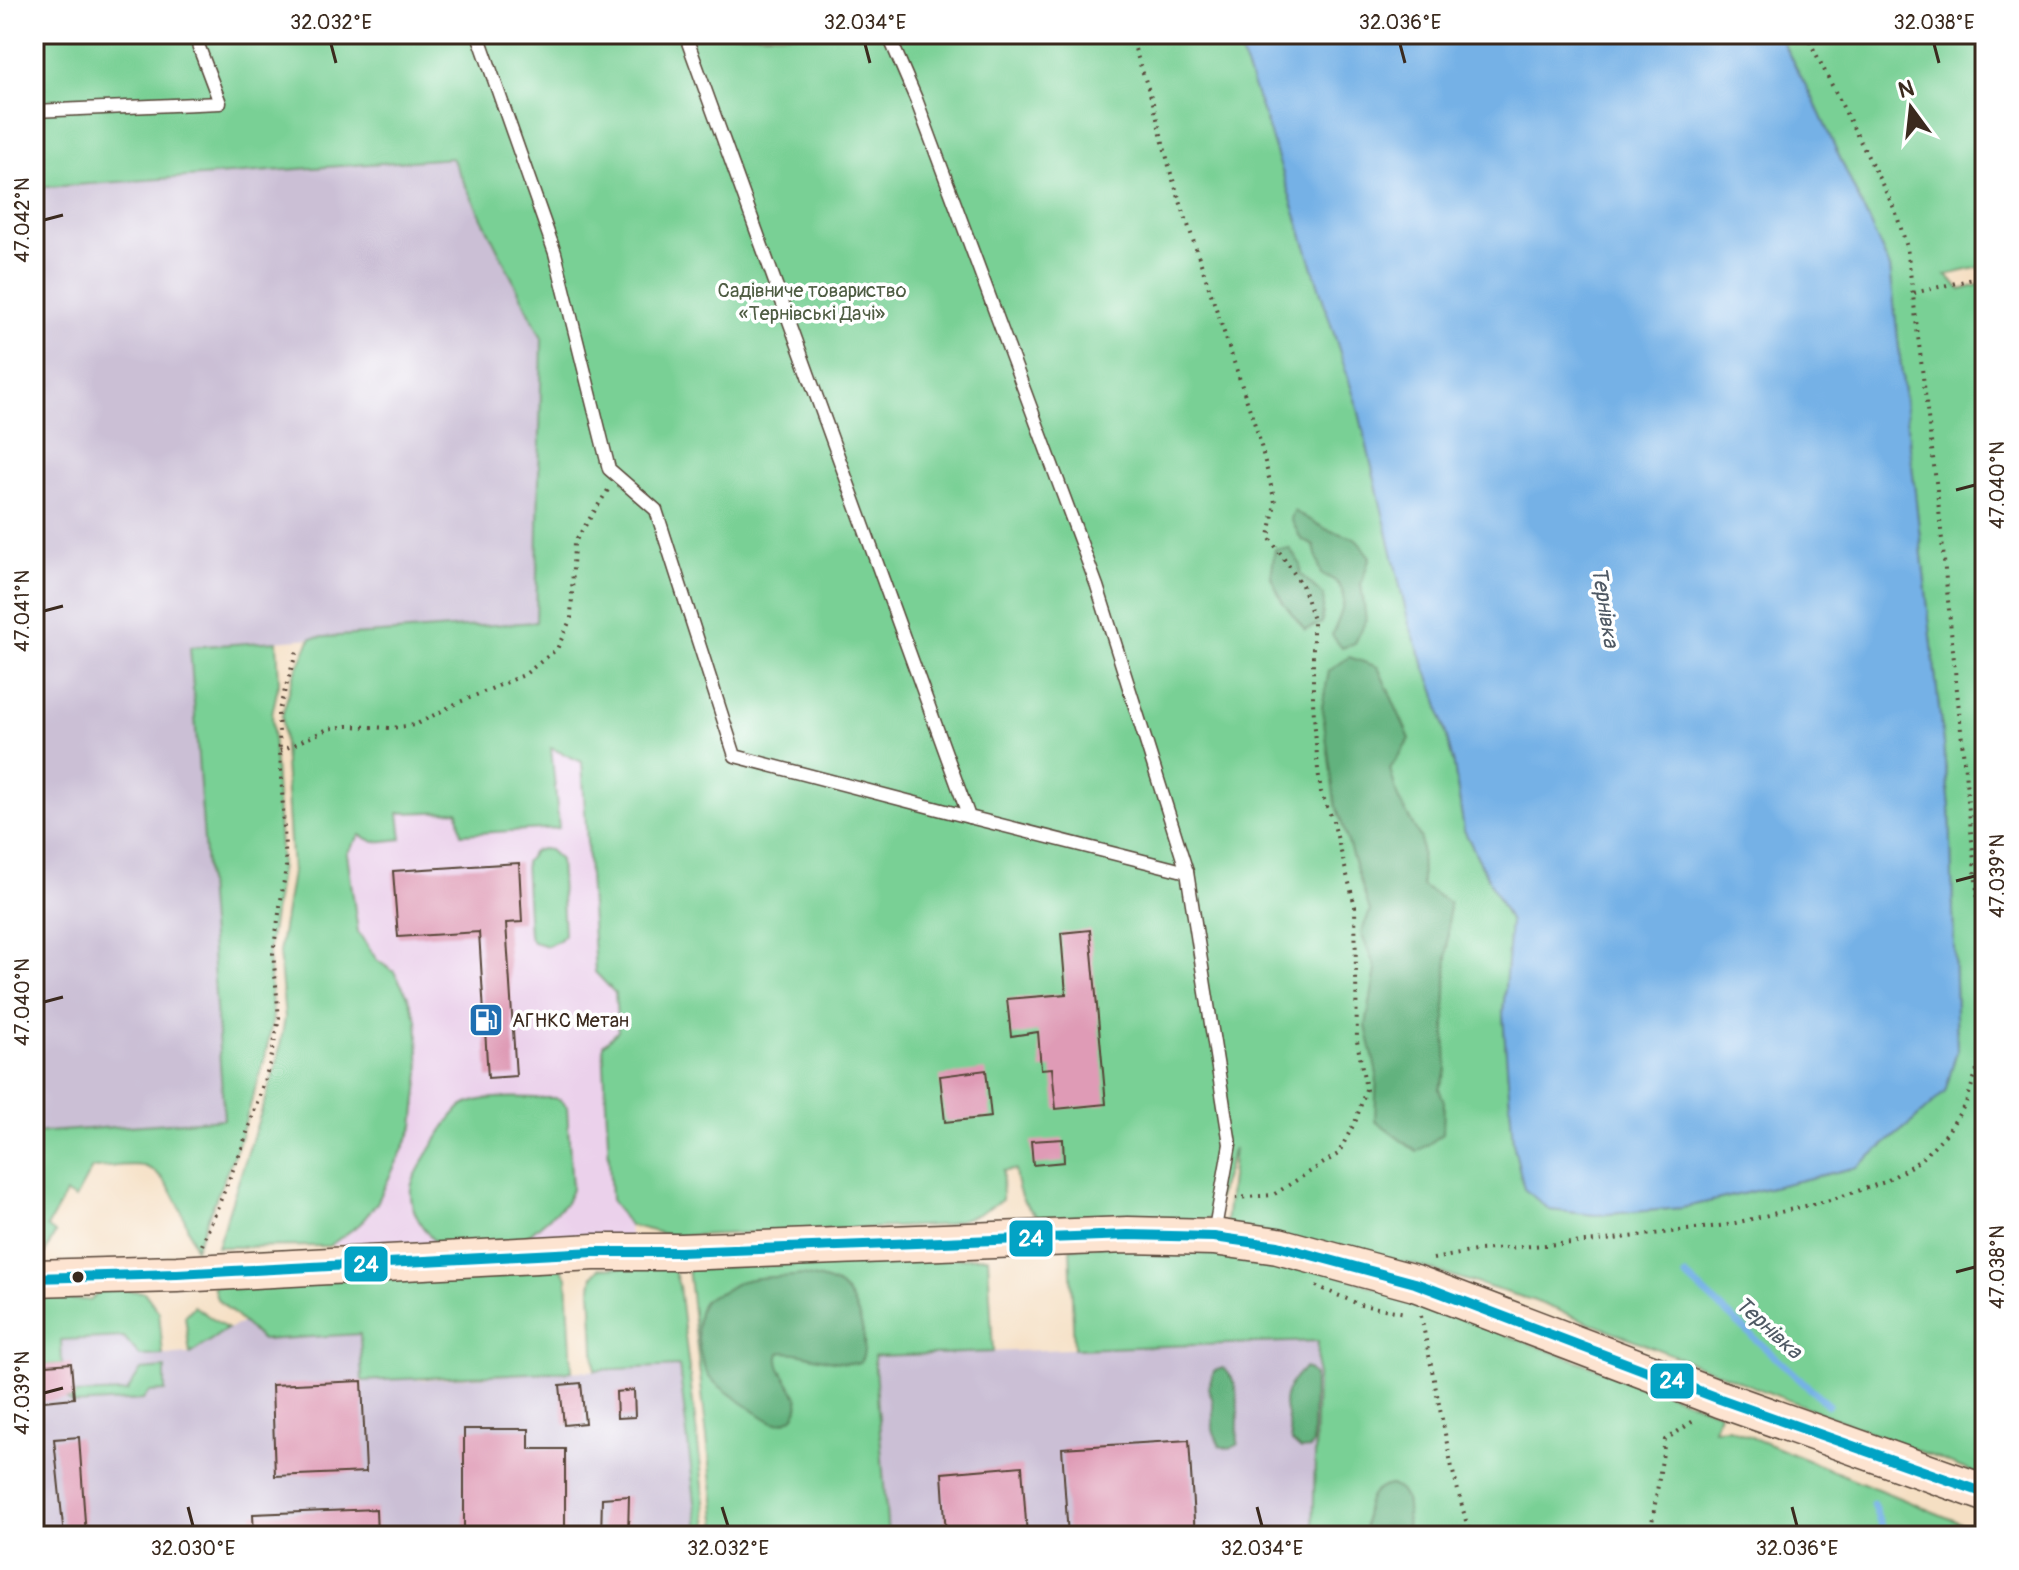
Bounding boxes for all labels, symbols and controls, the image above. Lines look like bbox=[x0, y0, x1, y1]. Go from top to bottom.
text: 32.032°E bbox=[290, 10, 372, 35]
text: 32.034°E bbox=[824, 10, 906, 35]
text: 32.036°E bbox=[1359, 10, 1441, 35]
text: 32.038°E bbox=[1894, 10, 1974, 35]
north arrow bbox=[1871, 68, 1951, 148]
text: N bbox=[1895, 74, 1917, 105]
text: 47.042°N bbox=[10, 177, 35, 263]
park label: Садівниче товариство «Тернівські Дачі» bbox=[718, 278, 907, 326]
text: 47.040°N bbox=[1985, 441, 2010, 529]
water label: Тернівка bbox=[1585, 565, 1625, 651]
text: 47.041°N bbox=[10, 570, 35, 652]
text: 47.039°N bbox=[1985, 834, 2010, 918]
text: 47.040°N bbox=[10, 958, 35, 1046]
fuel station icon: АГНКС Метан bbox=[467, 1001, 505, 1039]
place label: АГНКС Метан bbox=[512, 1008, 629, 1033]
line badge: 24 bbox=[1008, 1219, 1054, 1258]
text: 24 bbox=[1018, 1225, 1044, 1253]
text: 47.038°N bbox=[1985, 1225, 2010, 1309]
line badge: 24 bbox=[343, 1245, 389, 1283]
text: 24 bbox=[353, 1251, 379, 1279]
unlabelled marker bbox=[70, 1269, 86, 1285]
water label: Тернівка bbox=[1729, 1290, 1809, 1366]
text: 47.039°N bbox=[10, 1351, 35, 1435]
line badge: 24 bbox=[1649, 1362, 1695, 1400]
text: 24 bbox=[1659, 1367, 1685, 1395]
text: 32.030°E bbox=[151, 1536, 235, 1561]
text: 32.032°E bbox=[687, 1536, 769, 1561]
text: 32.034°E bbox=[1221, 1536, 1303, 1561]
text: 32.036°E bbox=[1756, 1536, 1838, 1561]

